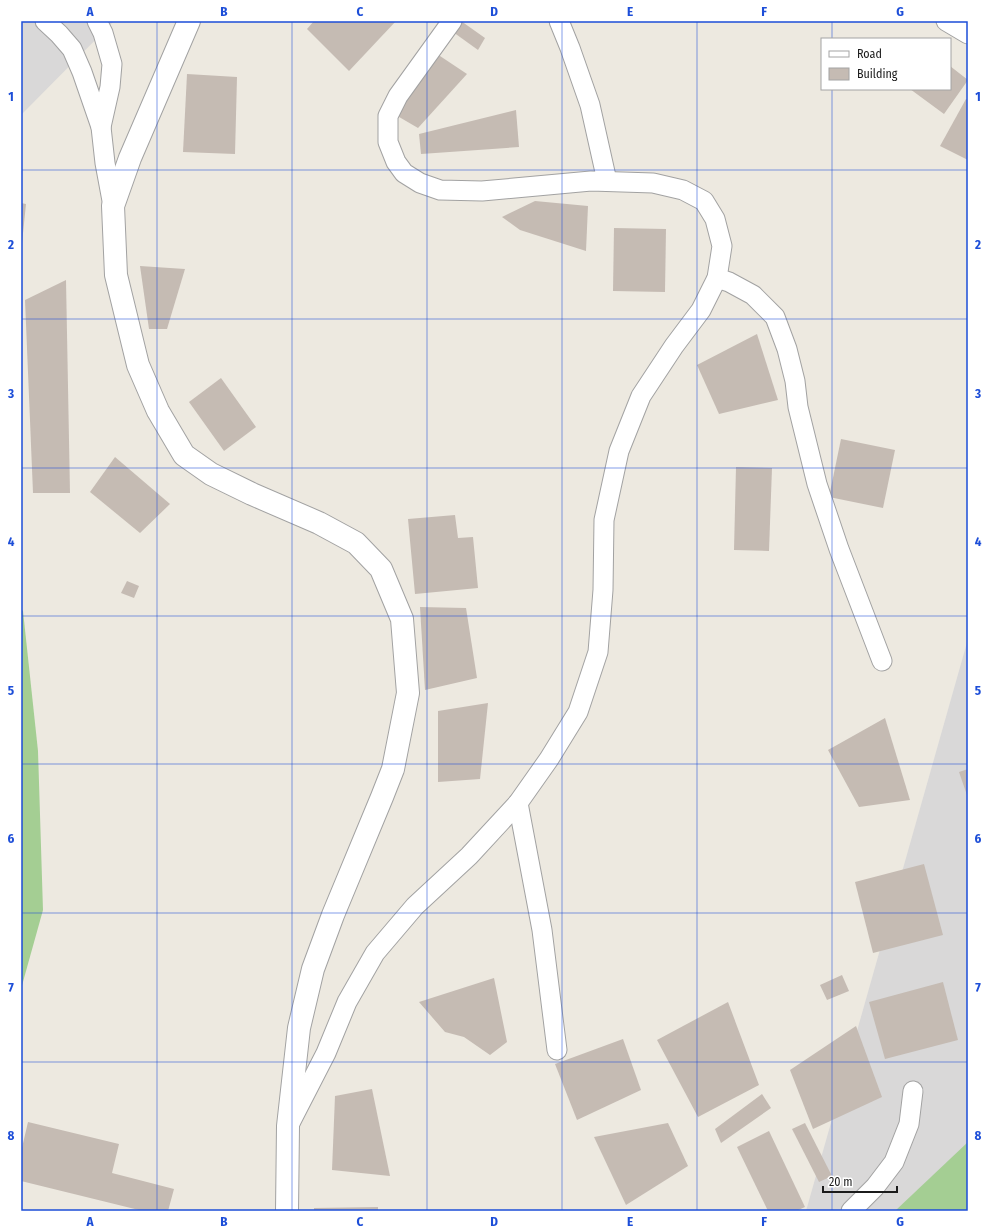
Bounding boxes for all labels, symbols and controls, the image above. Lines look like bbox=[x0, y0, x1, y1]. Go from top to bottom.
text: A bbox=[85, 4, 94, 19]
text: B bbox=[220, 4, 228, 19]
text: C bbox=[357, 4, 364, 19]
text: D bbox=[490, 4, 498, 19]
text: E bbox=[627, 4, 633, 19]
text: F bbox=[761, 4, 767, 19]
text: G bbox=[896, 4, 904, 19]
legend bbox=[821, 38, 951, 90]
text: Road bbox=[857, 47, 882, 61]
text: Building bbox=[857, 67, 898, 81]
text: 1 bbox=[8, 89, 14, 104]
text: 1 bbox=[975, 89, 981, 104]
text: 2 bbox=[7, 237, 14, 252]
text: 2 bbox=[974, 237, 981, 252]
text: 3 bbox=[7, 386, 14, 401]
text: 3 bbox=[974, 386, 981, 401]
text: 4 bbox=[8, 534, 15, 549]
text: 4 bbox=[975, 534, 982, 549]
text: 5 bbox=[8, 683, 14, 698]
text: 5 bbox=[975, 683, 981, 698]
text: 6 bbox=[8, 831, 15, 846]
text: 6 bbox=[975, 831, 982, 846]
text: 7 bbox=[8, 980, 14, 995]
text: 7 bbox=[975, 980, 981, 995]
text: 8 bbox=[8, 1128, 15, 1143]
text: 8 bbox=[975, 1128, 982, 1143]
scale bar bbox=[823, 1168, 897, 1194]
text: 20 m bbox=[829, 1175, 853, 1189]
text: A bbox=[85, 1214, 94, 1229]
text: B bbox=[220, 1214, 228, 1229]
text: C bbox=[357, 1214, 364, 1229]
text: D bbox=[490, 1214, 498, 1229]
text: E bbox=[627, 1214, 633, 1229]
text: F bbox=[761, 1214, 767, 1229]
text: G bbox=[896, 1214, 904, 1229]

